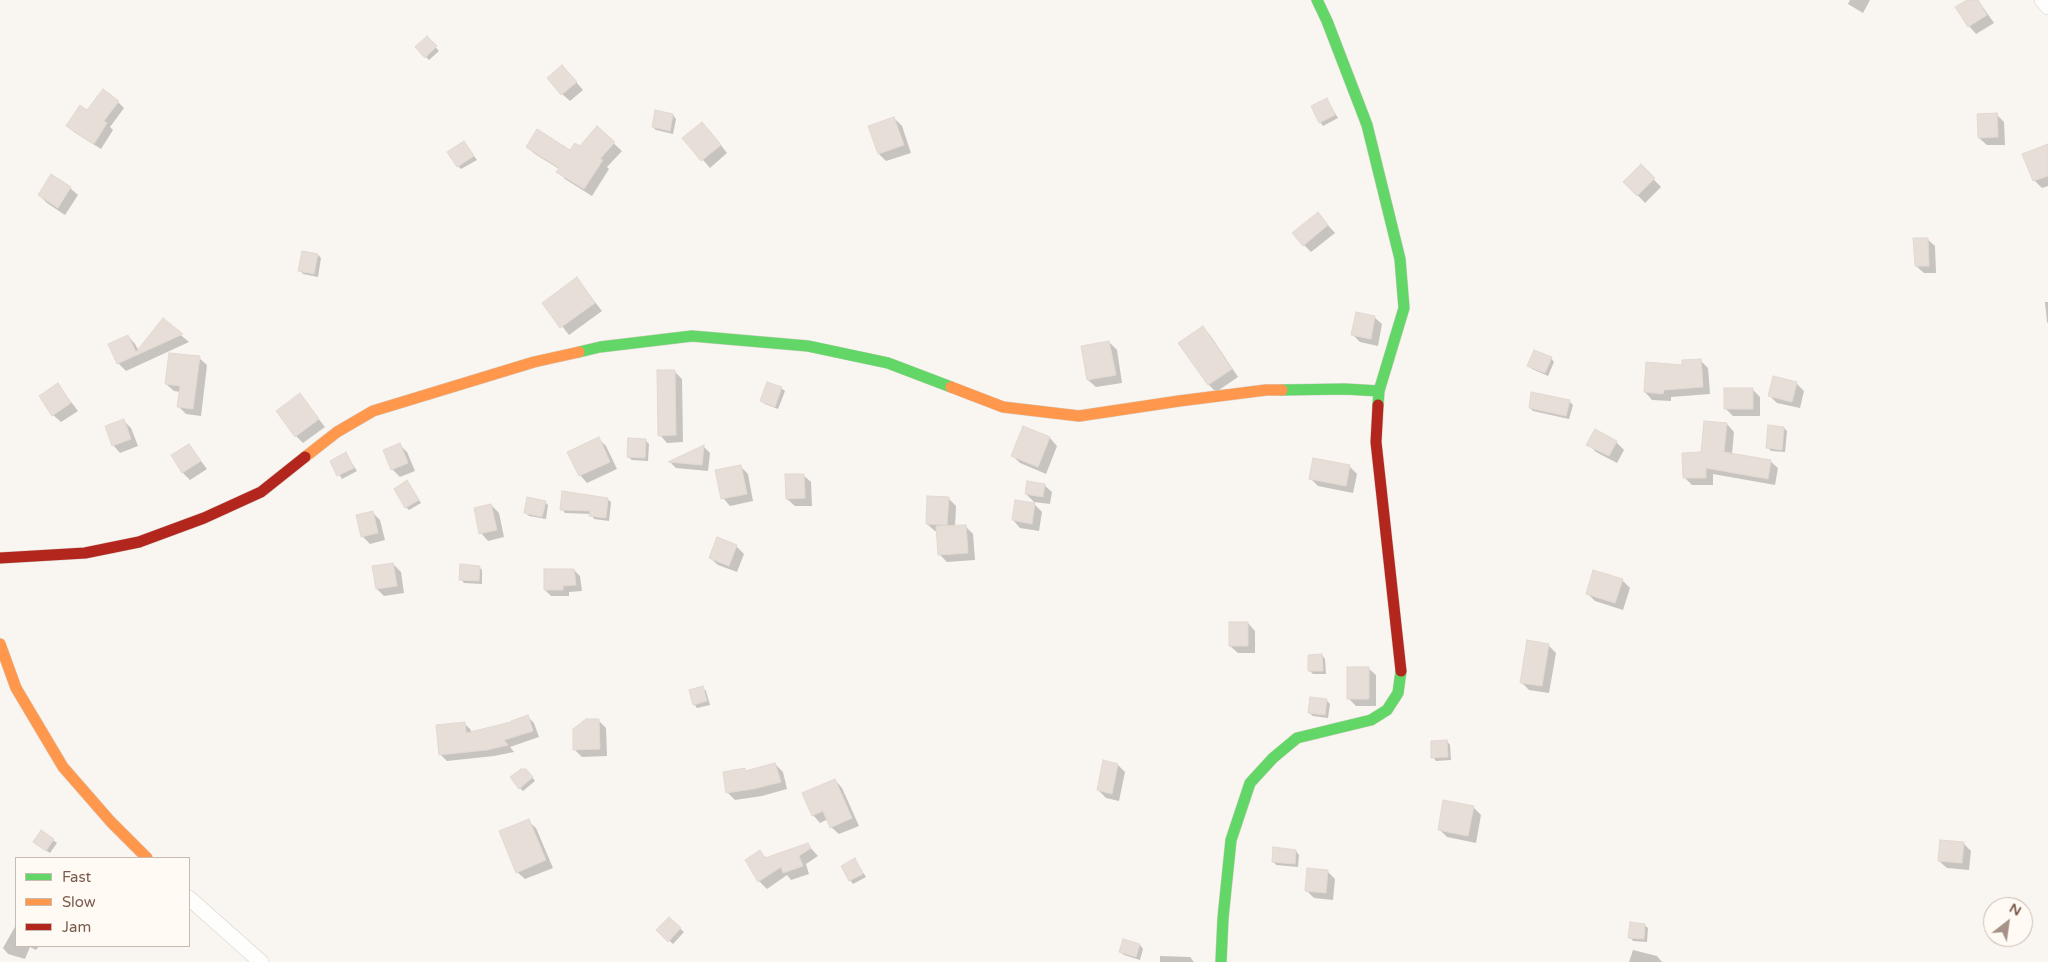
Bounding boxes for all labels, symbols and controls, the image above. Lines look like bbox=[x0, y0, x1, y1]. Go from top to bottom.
legend bbox=[15, 857, 190, 947]
text: Fast bbox=[62, 868, 91, 886]
text: Slow bbox=[62, 893, 96, 911]
north arrow bbox=[1983, 897, 2033, 947]
text: N bbox=[2006, 899, 2024, 920]
text: Jam bbox=[62, 918, 91, 936]

